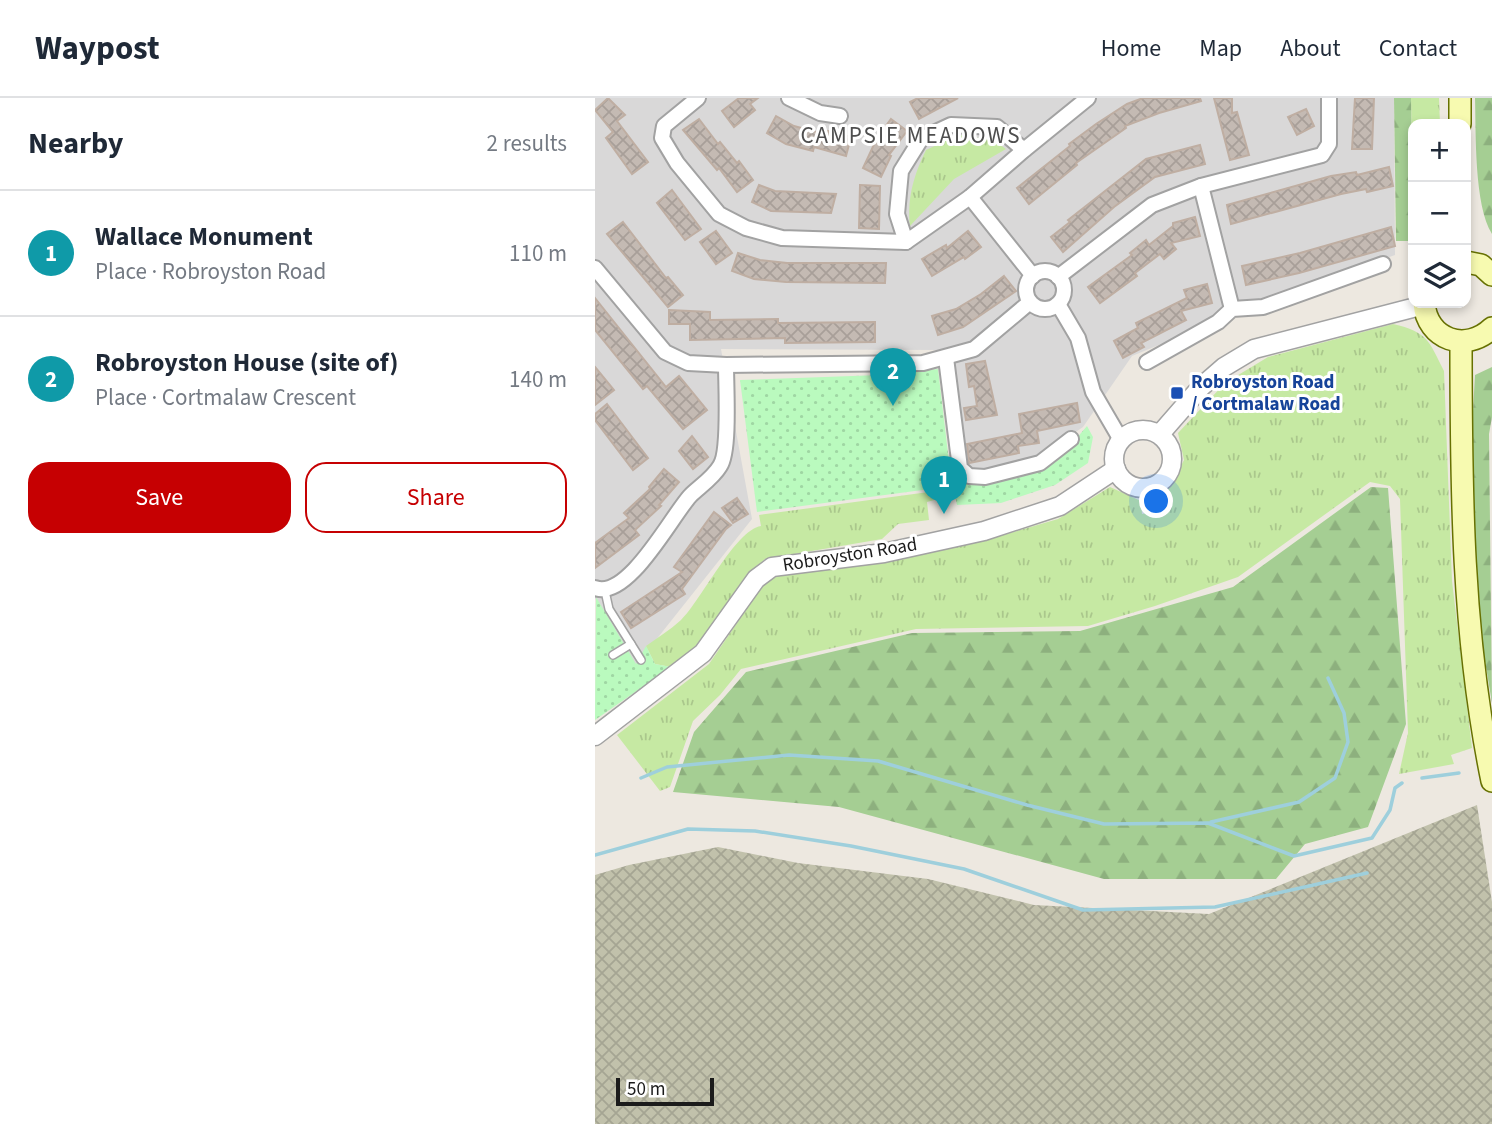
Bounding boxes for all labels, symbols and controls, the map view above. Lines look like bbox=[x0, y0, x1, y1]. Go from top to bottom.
text: Waypost bbox=[35, 25, 160, 72]
text: Home bbox=[1101, 31, 1161, 66]
text: Map bbox=[1199, 31, 1242, 66]
text: About bbox=[1280, 31, 1341, 66]
text: Contact bbox=[1379, 31, 1457, 66]
district label: CAMPSIE MEADOWS bbox=[800, 119, 1022, 152]
map controls bbox=[1408, 119, 1471, 308]
button: + bbox=[1408, 119, 1471, 182]
text: Nearby bbox=[28, 122, 123, 165]
text: 2 results bbox=[487, 127, 567, 160]
button: − bbox=[1408, 182, 1471, 245]
text: Wallace Monument bbox=[95, 218, 313, 255]
text: 1 bbox=[45, 237, 57, 270]
text: 110 m bbox=[509, 237, 567, 270]
button: layers bbox=[1408, 245, 1471, 308]
text: Place · Robroyston Road bbox=[95, 255, 326, 288]
text: Robroyston House (site of) bbox=[95, 344, 399, 381]
pin: 2 bbox=[870, 348, 916, 406]
text: 2 bbox=[45, 363, 57, 396]
text: 140 m bbox=[509, 363, 567, 396]
place label: Robroyston Road / Cortmalaw Road bbox=[1191, 369, 1341, 418]
text: Place · Cortmalaw Crescent bbox=[95, 381, 356, 414]
marker: Robroyston Road / Cortmalaw Road bbox=[1169, 385, 1185, 401]
pin: 1 bbox=[921, 456, 967, 514]
button: Save bbox=[28, 462, 291, 533]
button: Share bbox=[305, 462, 567, 533]
your location bbox=[1139, 484, 1173, 518]
street label: Robroyston Road bbox=[781, 531, 919, 579]
scale bar bbox=[616, 1075, 714, 1107]
text: 50 m bbox=[627, 1076, 665, 1103]

